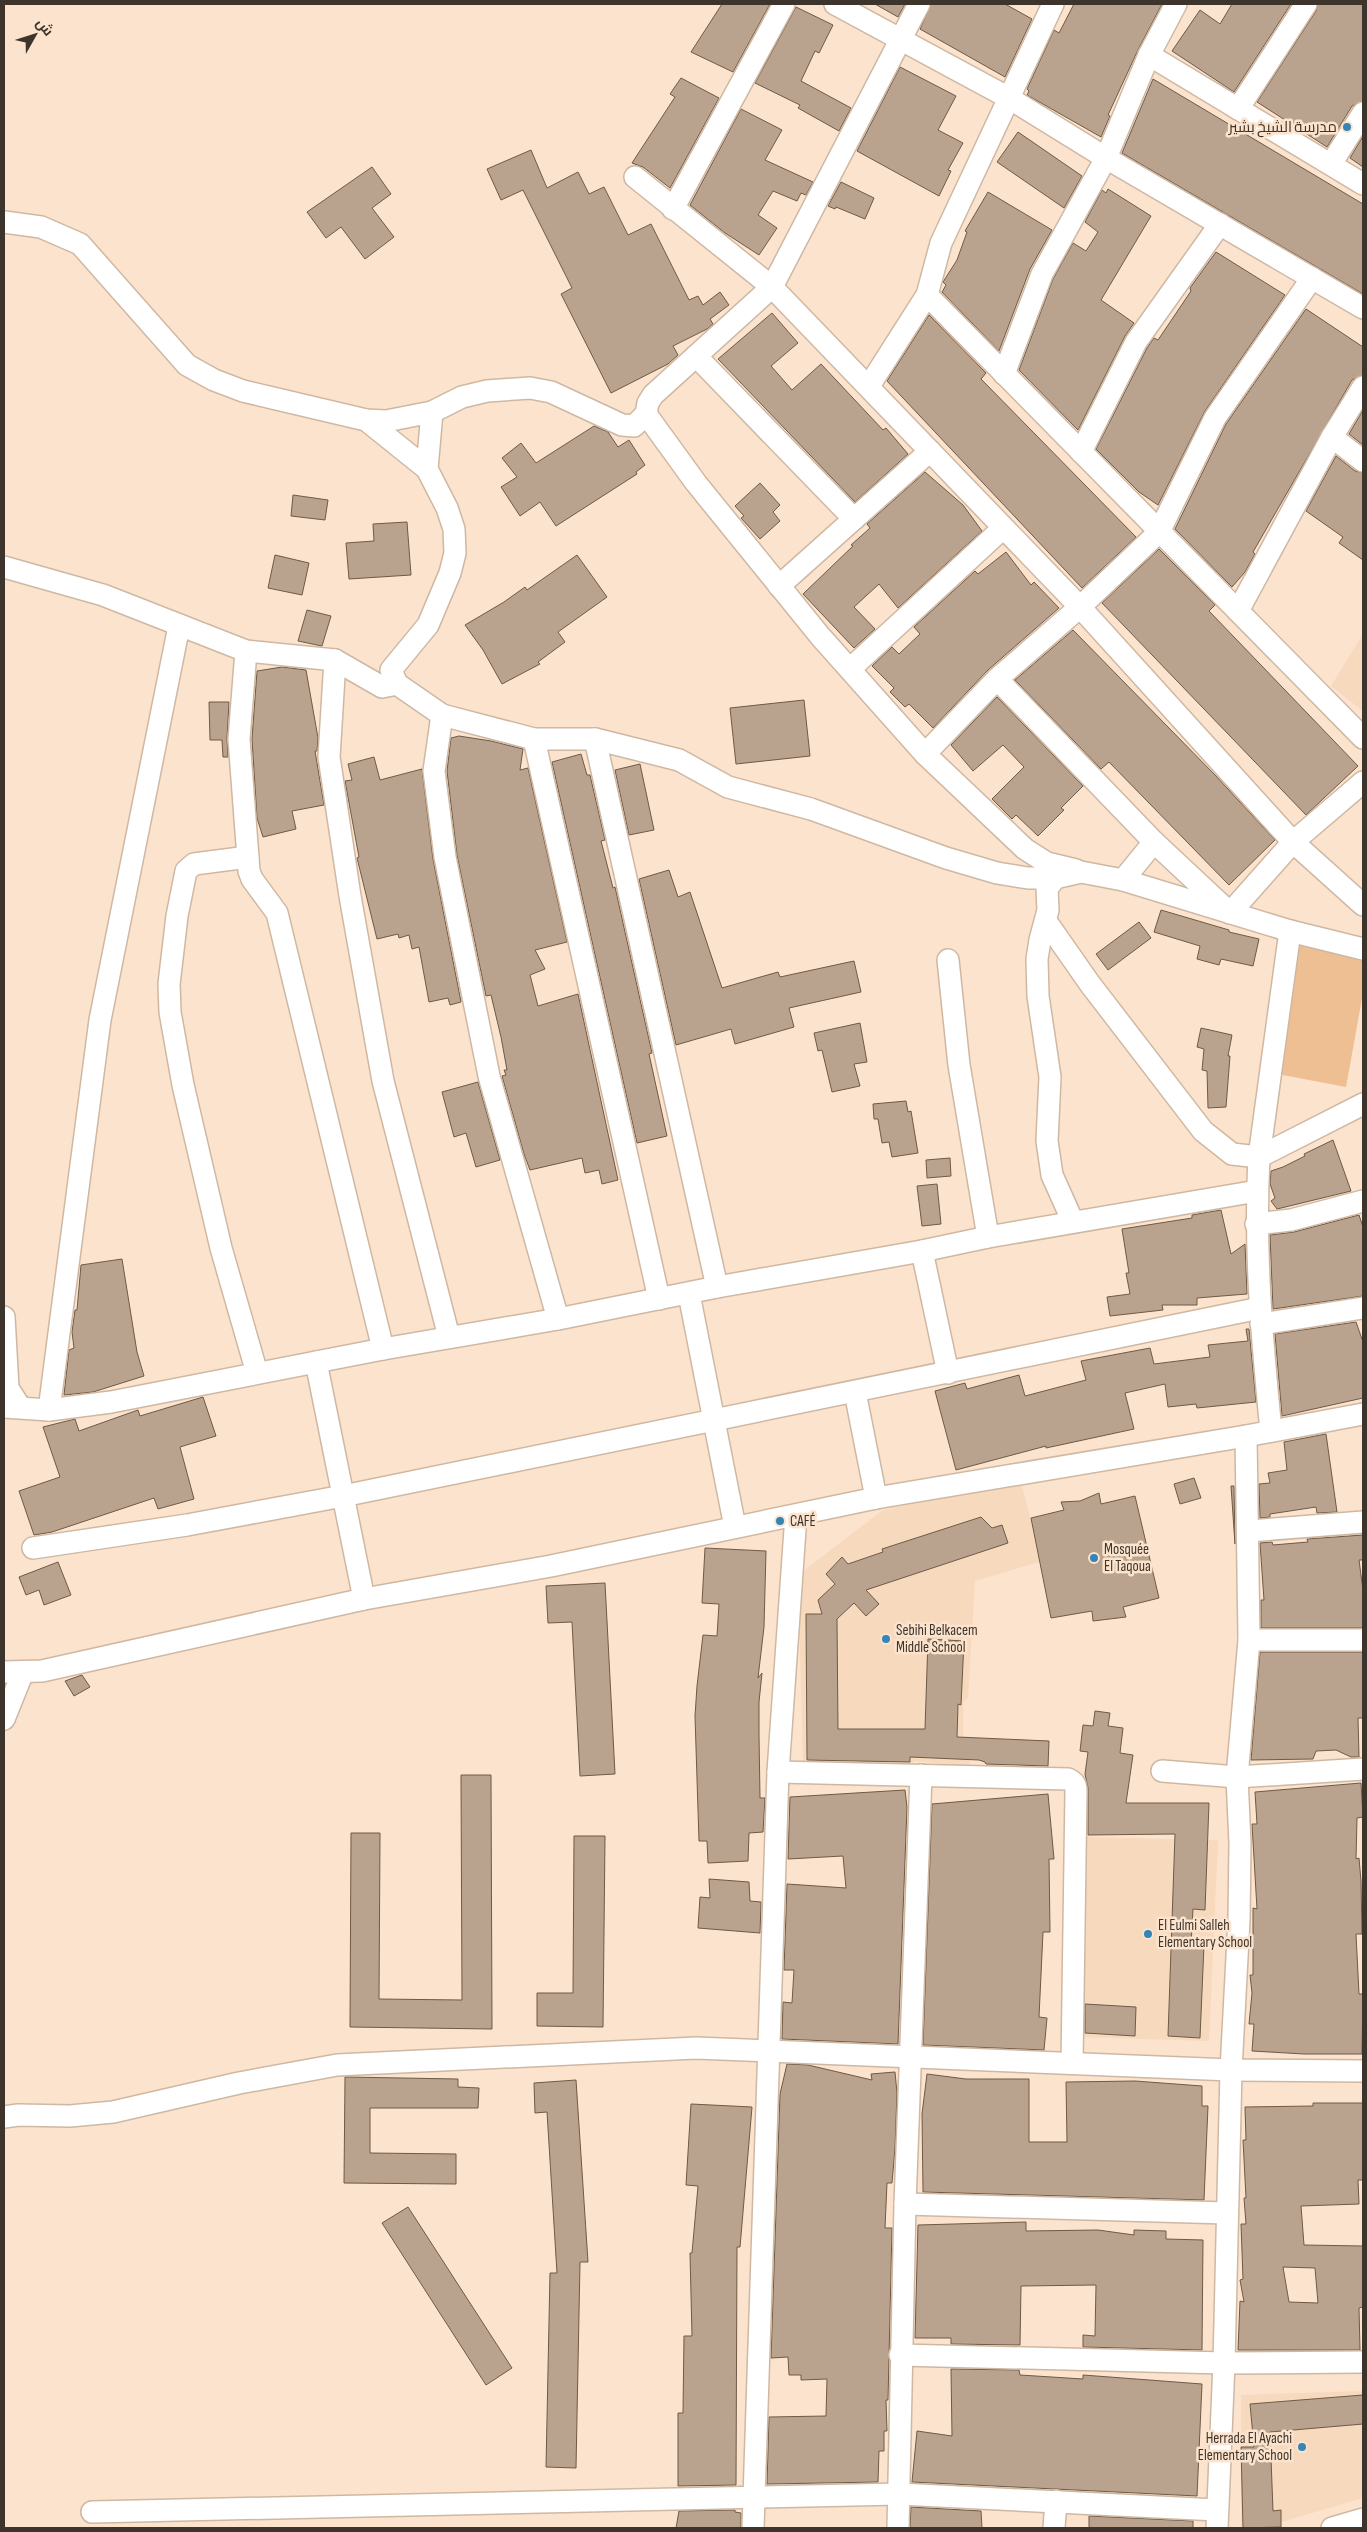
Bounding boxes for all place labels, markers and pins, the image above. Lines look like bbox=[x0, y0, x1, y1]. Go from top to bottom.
place label: مدرسة الشيخ بشير bbox=[1228, 118, 1337, 138]
marker: مدرسة الشيخ بشير bbox=[1341, 121, 1353, 133]
place label: CAFÉ bbox=[790, 1512, 816, 1531]
marker: CAFÉ bbox=[774, 1515, 786, 1527]
place label: Mosquée El Taqoua bbox=[1104, 1540, 1151, 1576]
marker: Mosquée El Taqoua bbox=[1088, 1552, 1100, 1564]
place label: Sebihi Belkacem Middle School bbox=[896, 1621, 978, 1657]
marker: Sebihi Belkacem Middle School bbox=[880, 1633, 892, 1645]
place label: El Eulmi Salleh Elementary School bbox=[1158, 1916, 1252, 1952]
marker: El Eulmi Salleh Elementary School bbox=[1142, 1928, 1154, 1940]
place label: Herrada El Ayachi Elementary School bbox=[1198, 2429, 1292, 2465]
marker: Herrada El Ayachi Elementary School bbox=[1296, 2441, 1308, 2453]

